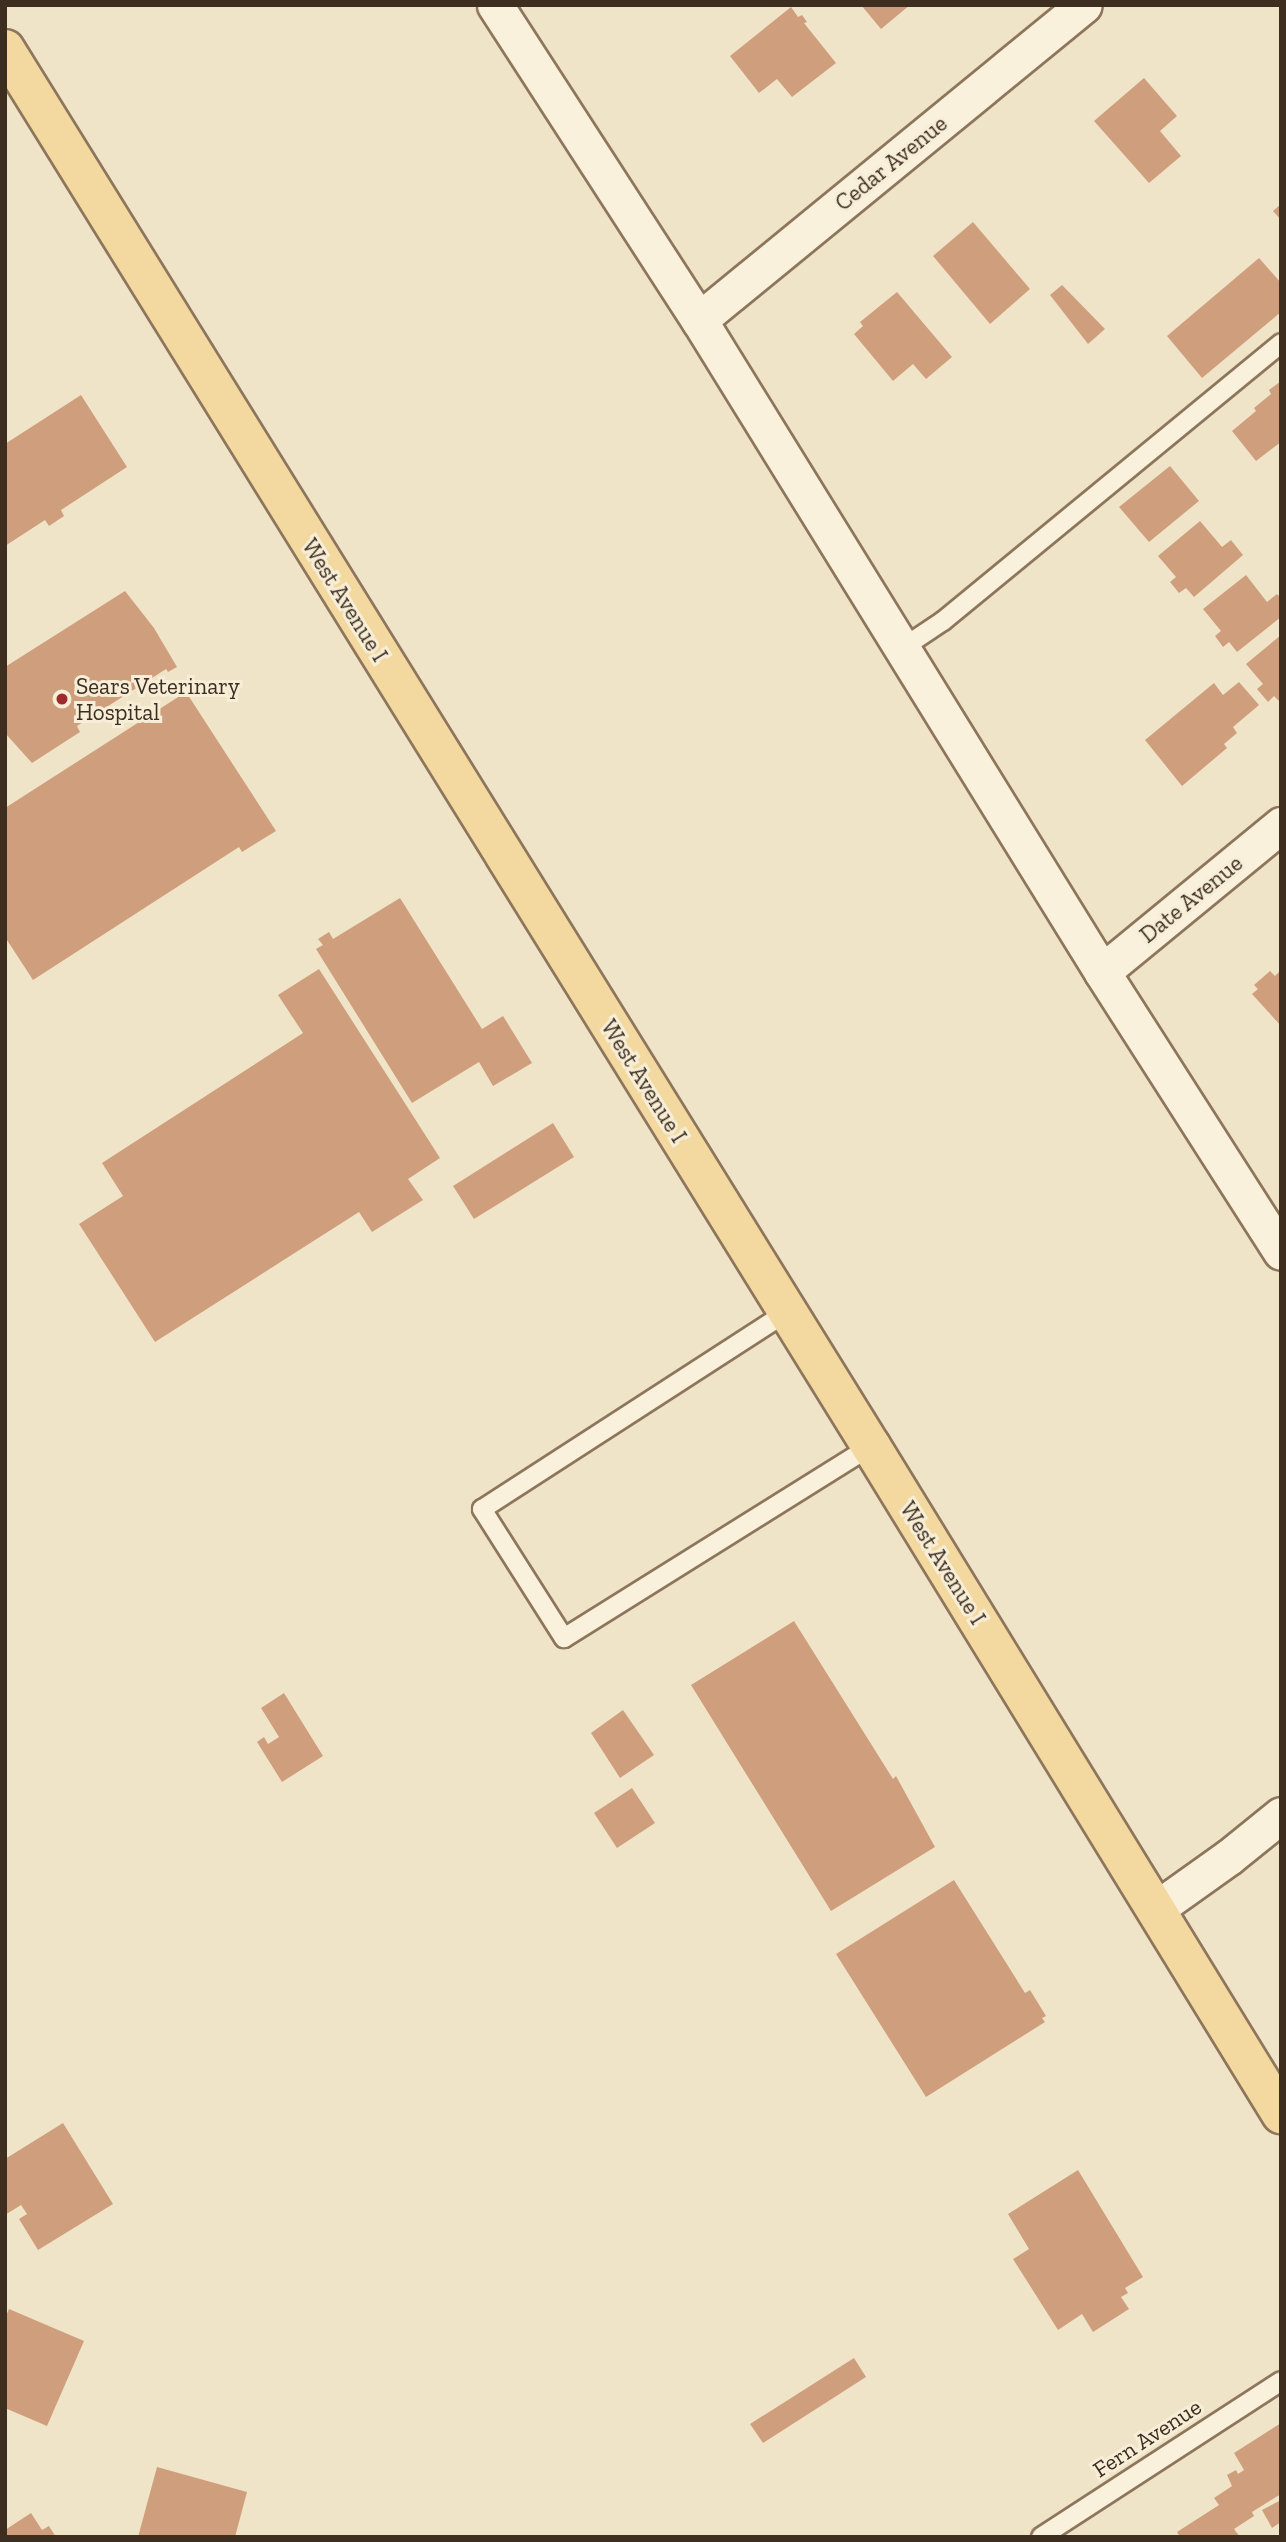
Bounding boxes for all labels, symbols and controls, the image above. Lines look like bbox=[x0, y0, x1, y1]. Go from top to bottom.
street label: Cedar Avenue bbox=[829, 109, 953, 217]
street label: West Avenue I bbox=[296, 533, 394, 667]
place label: Sears Veterinary Hospital bbox=[76, 672, 240, 726]
marker: Sears Veterinary Hospital bbox=[54, 691, 70, 707]
street label: Date Avenue bbox=[1134, 849, 1248, 949]
street label: West Avenue I bbox=[595, 1014, 693, 1148]
street label: West Avenue I bbox=[894, 1496, 992, 1630]
street label: Fern Avenue bbox=[1087, 2393, 1207, 2483]

